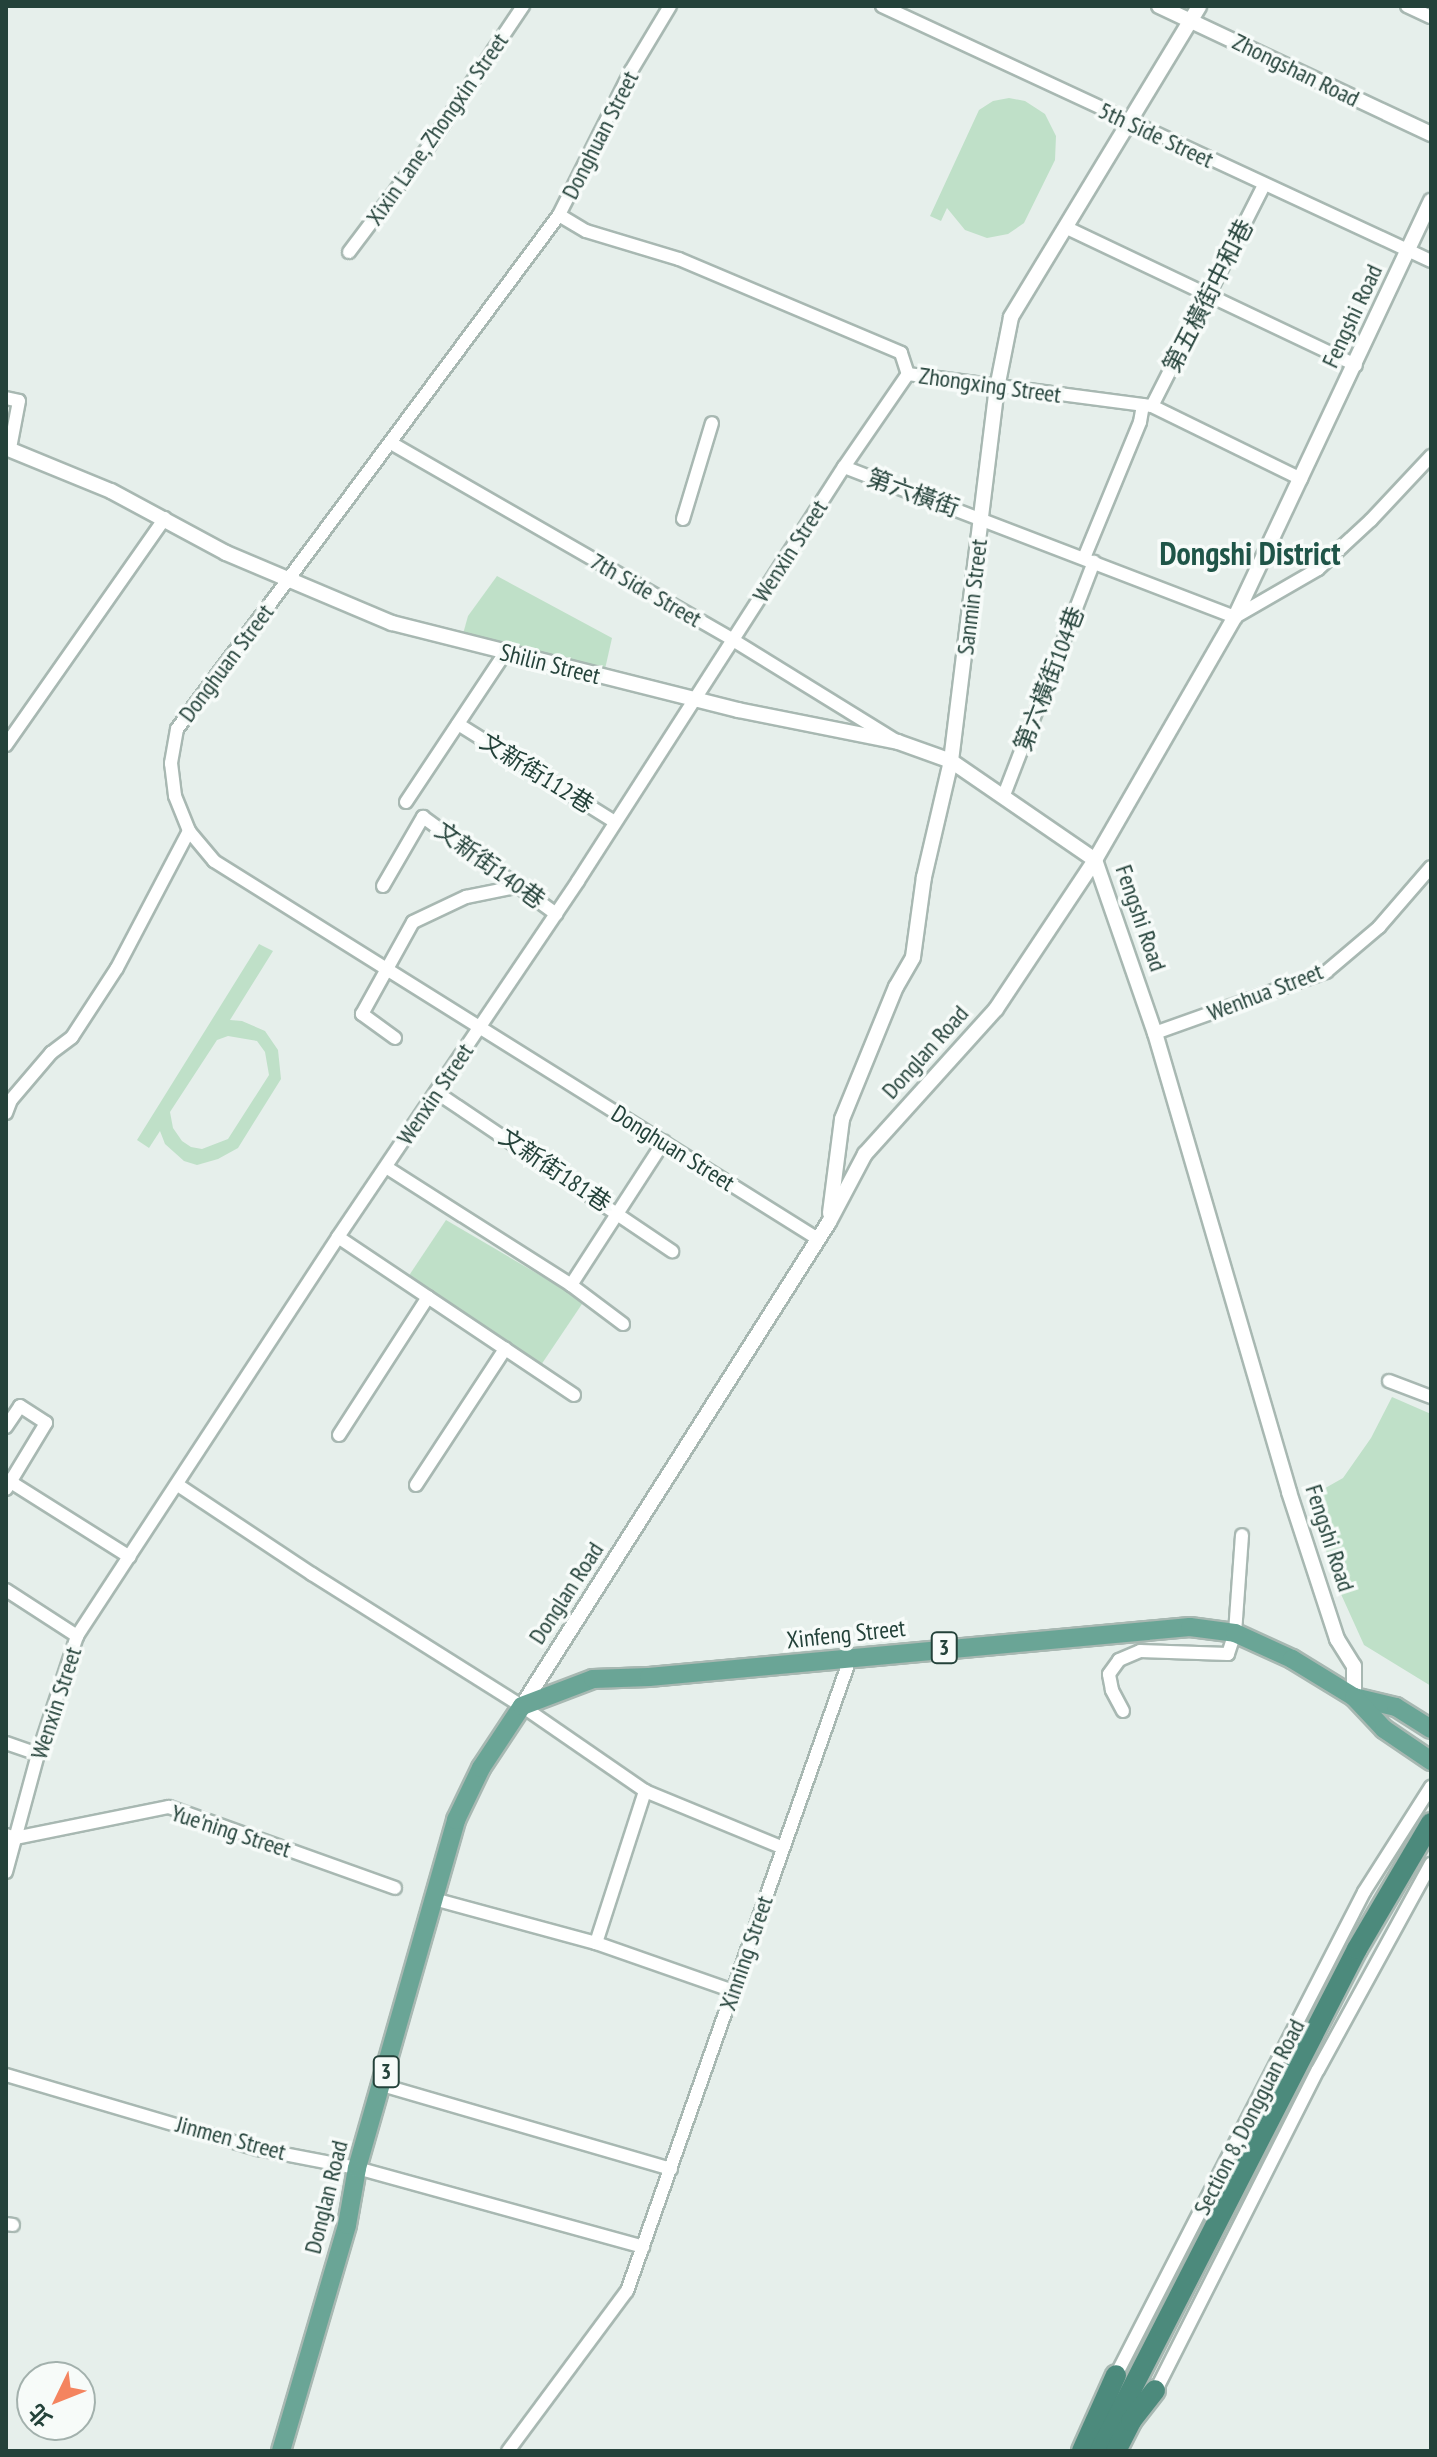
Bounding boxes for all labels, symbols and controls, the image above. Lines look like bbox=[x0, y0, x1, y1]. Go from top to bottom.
street label: Xixin Lane, Zhongxin Street bbox=[359, 27, 515, 231]
street label: Zhongshan Road bbox=[1228, 27, 1364, 113]
street label: Donghuan Street bbox=[555, 66, 645, 204]
street label: 5th Side Street bbox=[1094, 96, 1218, 174]
street label: 第五橫街中和巷 bbox=[1157, 215, 1259, 377]
street label: Fengshi Road bbox=[1316, 260, 1388, 372]
street label: Zhongxing Street bbox=[917, 361, 1063, 409]
street label: 第六橫街 bbox=[863, 463, 963, 523]
street label: Wenxin Street bbox=[746, 494, 834, 608]
district label: Dongshi District bbox=[1159, 534, 1341, 572]
street label: Sanmin Street bbox=[951, 537, 993, 657]
street label: 7th Side Street bbox=[585, 547, 707, 633]
street label: Donghuan Street bbox=[172, 599, 280, 727]
street label: 第六橫街104巷 bbox=[1008, 603, 1090, 755]
street label: Shilin Street bbox=[497, 638, 603, 690]
street label: 文新街112巷 bbox=[475, 727, 599, 819]
street label: 文新街140巷 bbox=[430, 816, 550, 914]
street label: Fengshi Road bbox=[1109, 861, 1173, 975]
street label: Wenhua Street bbox=[1203, 957, 1327, 1027]
street label: Donglan Road bbox=[876, 999, 974, 1105]
street label: Wenxin Street bbox=[391, 1038, 479, 1150]
street label: Donghuan Street bbox=[606, 1099, 740, 1197]
street label: 文新街181巷 bbox=[494, 1122, 616, 1218]
street label: Fengshi Road bbox=[1299, 1481, 1361, 1595]
street label: Donglan Road bbox=[522, 1537, 610, 1649]
street label: Xinfeng Street bbox=[785, 1613, 907, 1655]
road number: 3 bbox=[930, 1630, 958, 1666]
street label: Wenxin Street bbox=[24, 1643, 88, 1763]
street label: Yue'ning Street bbox=[168, 1798, 294, 1864]
street label: Xinning Street bbox=[713, 1892, 779, 2014]
street label: Section 8, Dongguan Road bbox=[1187, 2014, 1311, 2220]
road number: 3 bbox=[372, 2054, 400, 2090]
street label: Jinmen Street bbox=[173, 2110, 289, 2166]
street label: Donglan Road bbox=[298, 2137, 354, 2257]
north arrow bbox=[16, 2361, 96, 2441]
text: 北 bbox=[22, 2398, 58, 2434]

